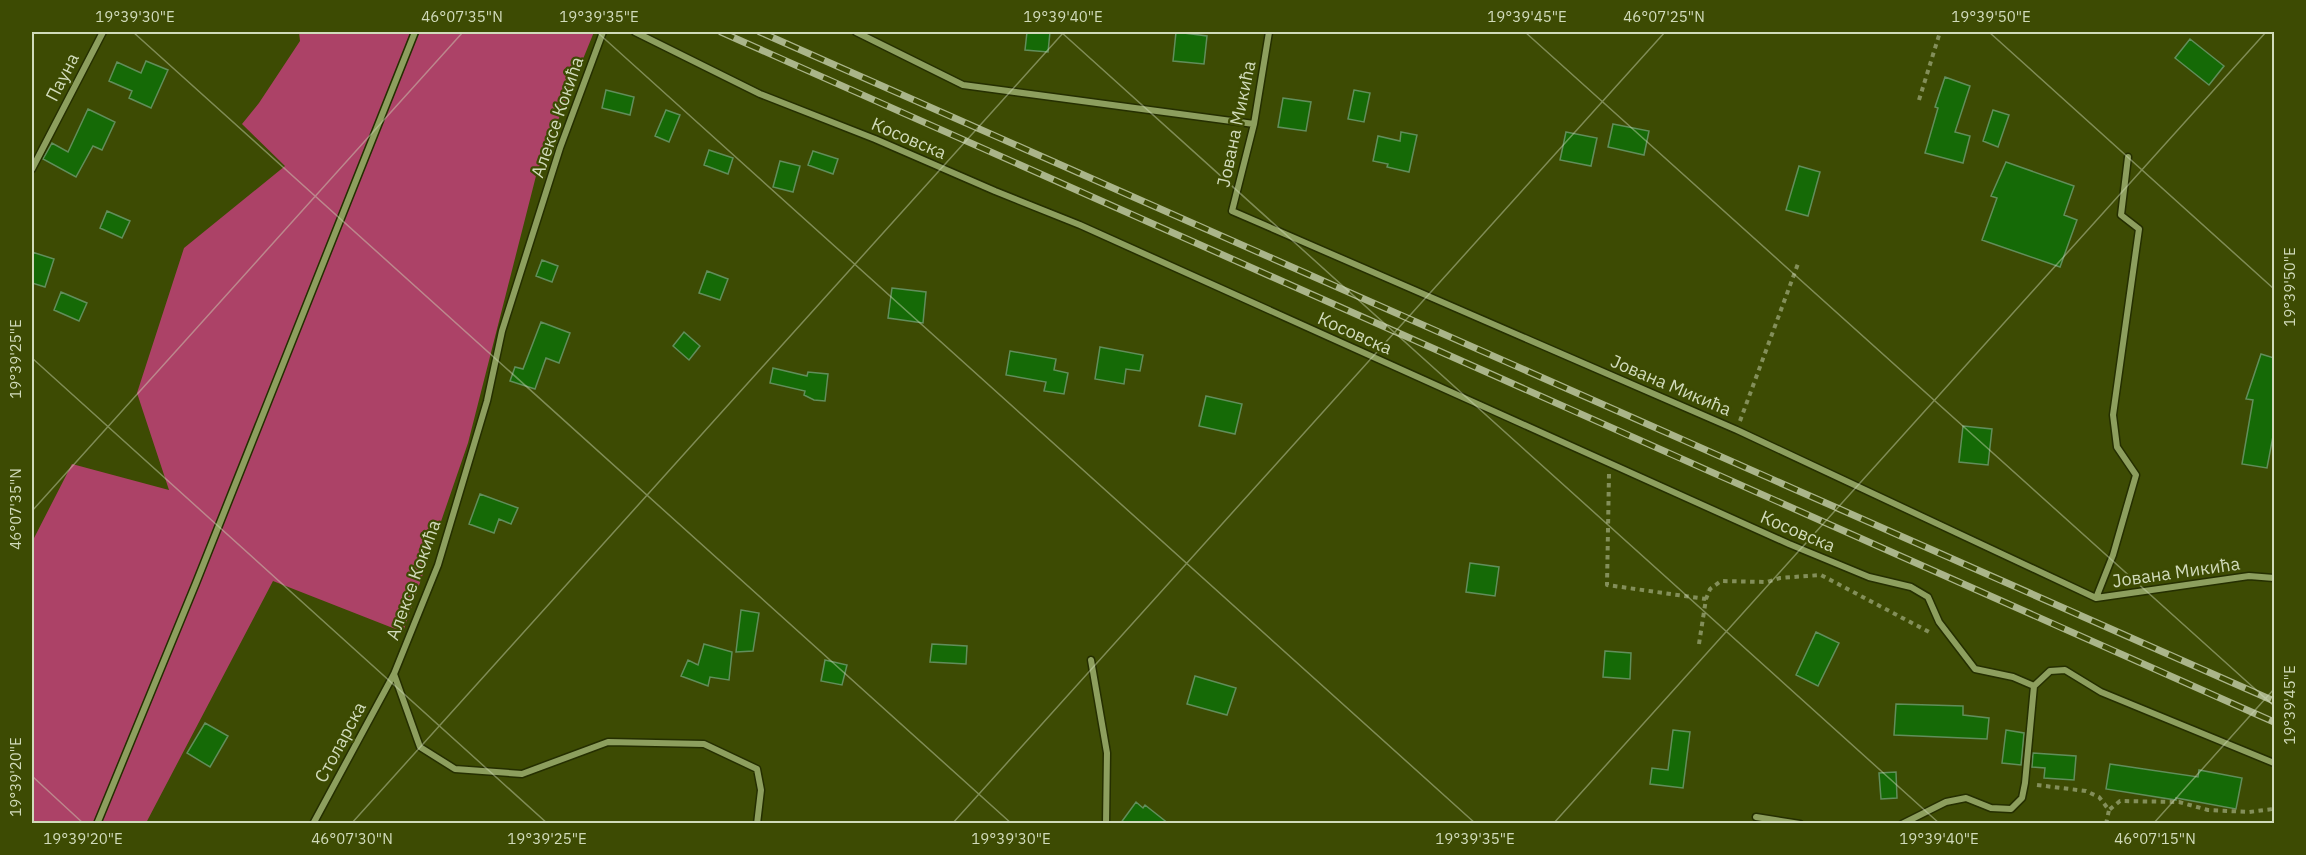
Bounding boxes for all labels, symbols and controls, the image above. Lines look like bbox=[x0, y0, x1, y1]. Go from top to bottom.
text: 19°39'30"E bbox=[95, 7, 175, 26]
text: 46°07'35"N bbox=[421, 7, 503, 26]
text: 19°39'35"E bbox=[559, 7, 639, 26]
text: 19°39'40"E bbox=[1023, 7, 1103, 26]
text: 19°39'45"E bbox=[1487, 7, 1567, 26]
text: 46°07'25"N bbox=[1623, 7, 1705, 26]
text: 19°39'50"E bbox=[1951, 7, 2031, 26]
street label: Пауна bbox=[40, 49, 84, 105]
street label: Алексе Кокића bbox=[526, 53, 589, 181]
street label: Јована Микића bbox=[1211, 58, 1261, 189]
street label: Косовска bbox=[868, 112, 950, 164]
text: 19°39'50"E bbox=[2280, 247, 2299, 327]
street label: Косовска bbox=[1314, 306, 1396, 360]
text: 19°39'25"E bbox=[6, 319, 25, 399]
street label: Јована Микића bbox=[1607, 349, 1735, 421]
text: 46°07'35"N bbox=[6, 468, 25, 550]
street label: Косовска bbox=[1757, 505, 1839, 557]
street label: Алексе Кокића bbox=[381, 516, 446, 643]
street label: Јована Микића bbox=[2111, 552, 2242, 592]
text: 19°39'45"E bbox=[2280, 665, 2299, 745]
street label: Столарска bbox=[309, 697, 371, 786]
text: 19°39'20"E bbox=[6, 737, 25, 817]
text: 19°39'20"E bbox=[43, 829, 123, 848]
text: 46°07'30"N bbox=[311, 829, 393, 848]
text: 19°39'25"E bbox=[507, 829, 587, 848]
text: 19°39'30"E bbox=[971, 829, 1051, 848]
text: 19°39'35"E bbox=[1435, 829, 1515, 848]
text: 19°39'40"E bbox=[1899, 829, 1979, 848]
text: 46°07'15"N bbox=[2114, 829, 2196, 848]

